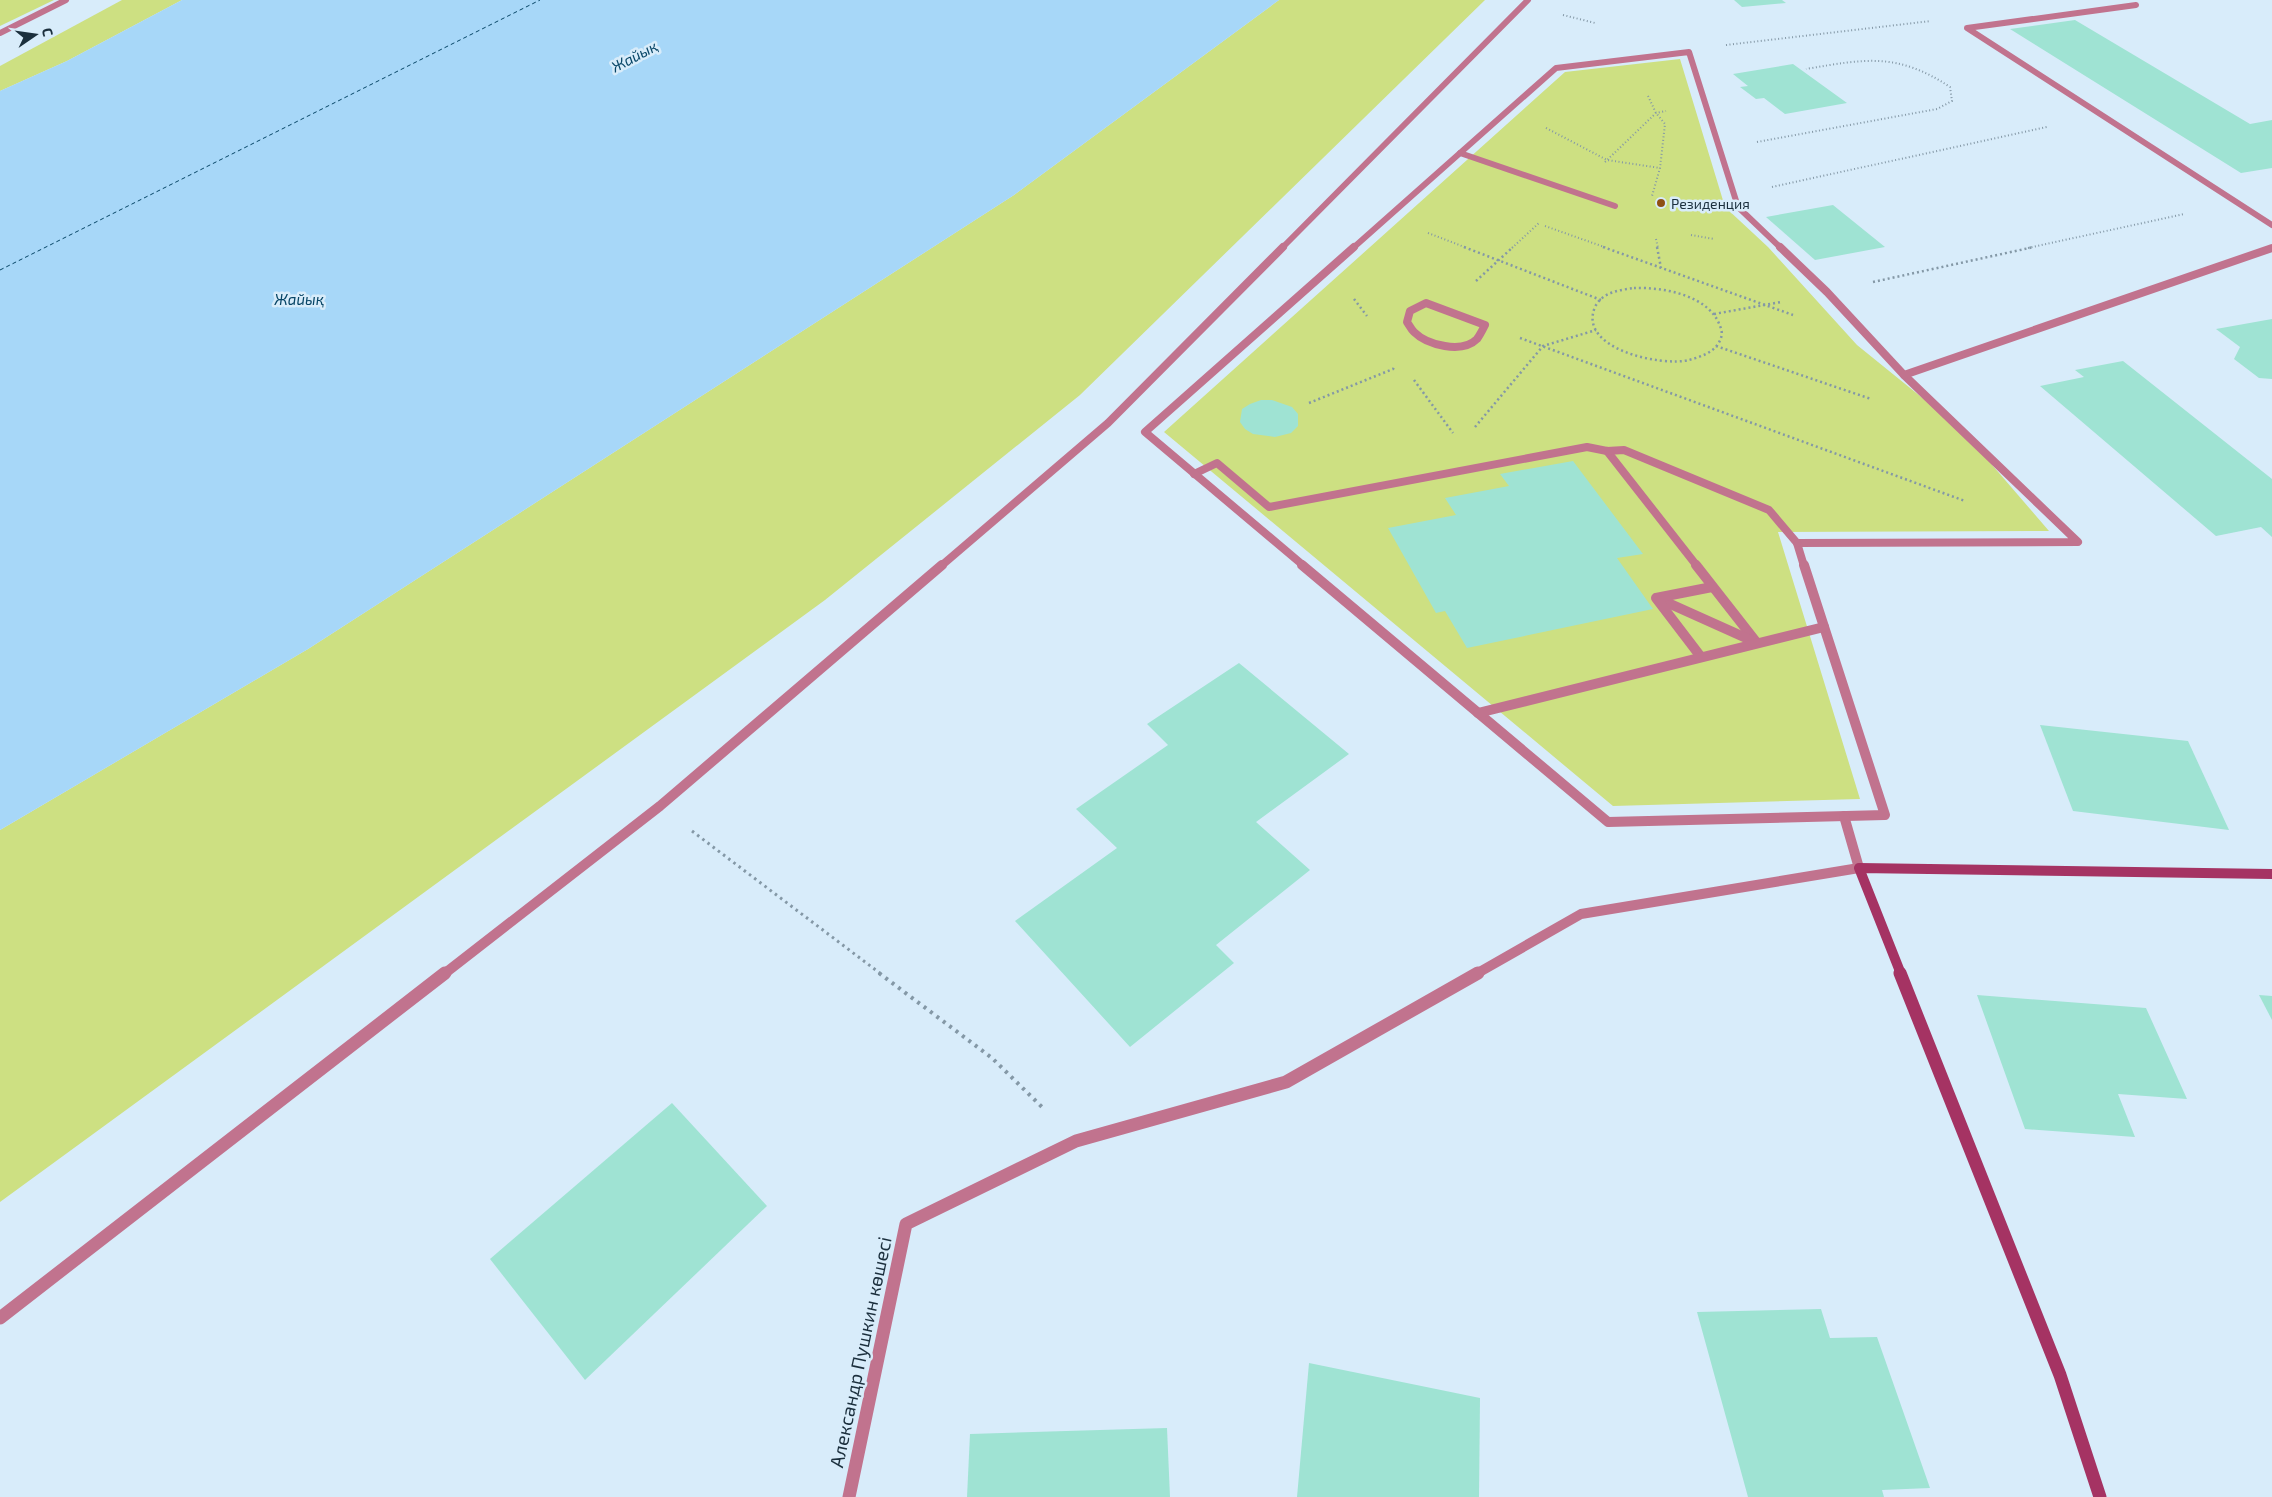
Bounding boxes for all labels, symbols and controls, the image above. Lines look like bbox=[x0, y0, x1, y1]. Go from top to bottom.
north arrow bbox=[10, 10, 60, 60]
text: С bbox=[39, 26, 57, 38]
water label: Жайық bbox=[607, 36, 660, 76]
place label: Резиденция bbox=[1671, 195, 1750, 212]
marker: Резиденция bbox=[1655, 197, 1667, 209]
water label: Жайық bbox=[273, 290, 324, 308]
street label: Александр Пушкин көшесі bbox=[824, 1234, 897, 1470]

